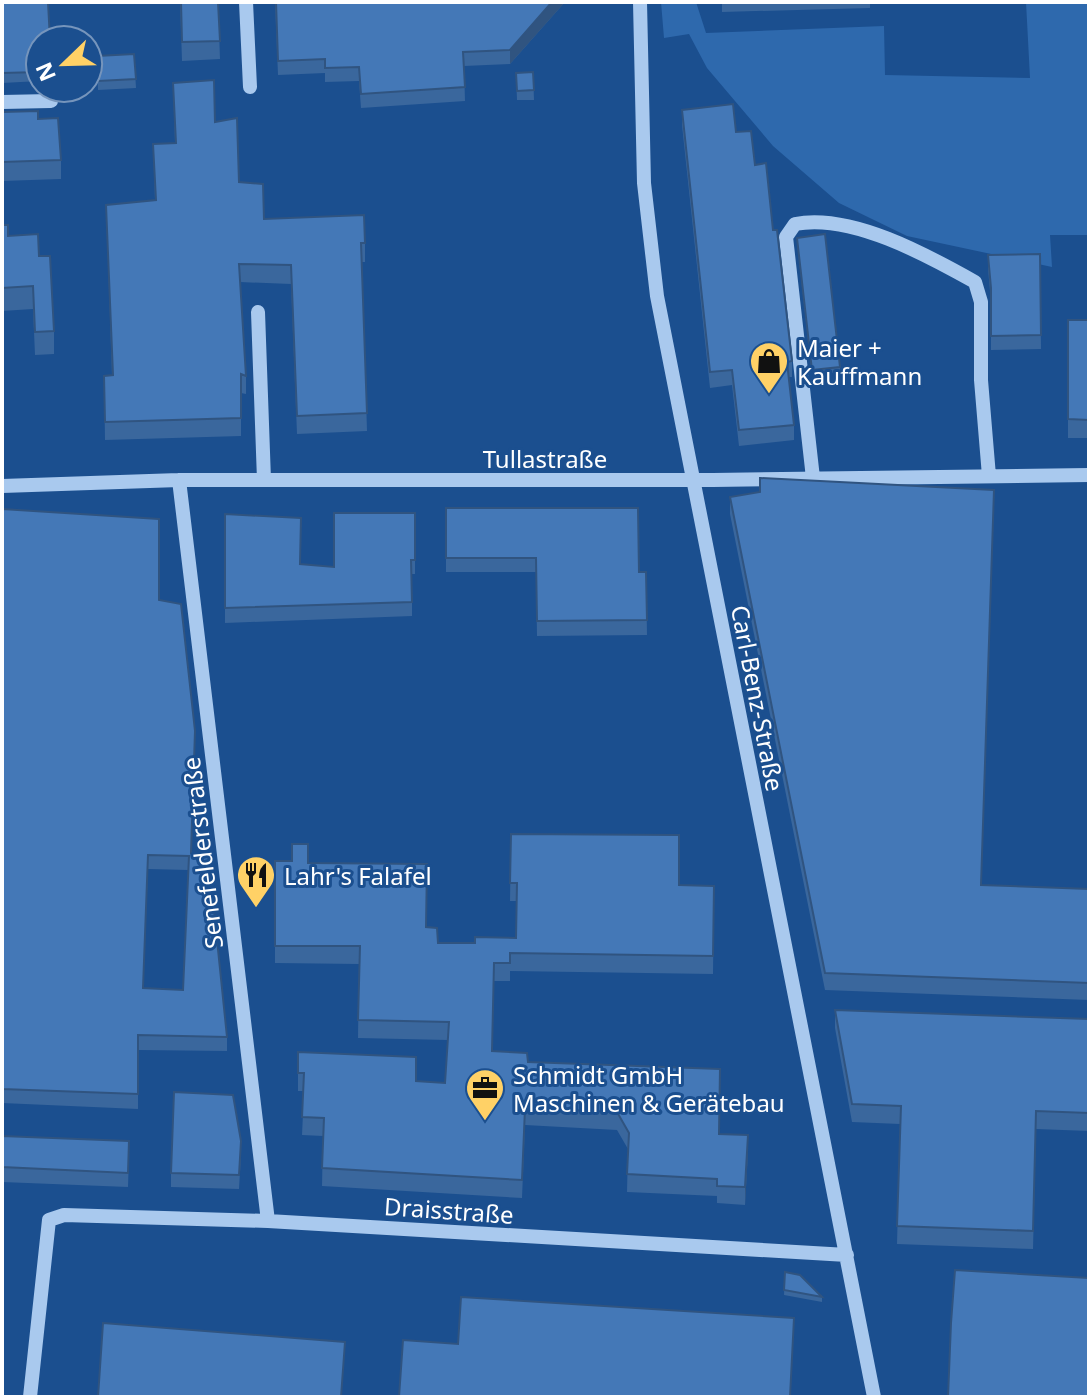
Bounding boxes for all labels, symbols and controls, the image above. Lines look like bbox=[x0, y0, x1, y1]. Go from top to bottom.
north arrow bbox=[24, 24, 104, 104]
text: N bbox=[27, 58, 62, 86]
place label: Maier + Kauffmann bbox=[797, 331, 922, 392]
shop icon: Maier + Kauffmann bbox=[748, 340, 790, 395]
street label: Tullastraße bbox=[483, 442, 607, 475]
street label: Carl-Benz-Straße bbox=[724, 602, 792, 794]
street label: Senefelderstraße bbox=[174, 755, 230, 951]
restaurant icon: Lahr's Falafel bbox=[235, 854, 277, 909]
place label: Lahr's Falafel bbox=[284, 859, 432, 892]
place label: Schmidt GmbH Maschinen & Gerätebau bbox=[513, 1058, 785, 1119]
office icon: Schmidt GmbH Maschinen & Gerätebau bbox=[464, 1067, 506, 1122]
street label: Draisstraße bbox=[383, 1189, 515, 1231]

